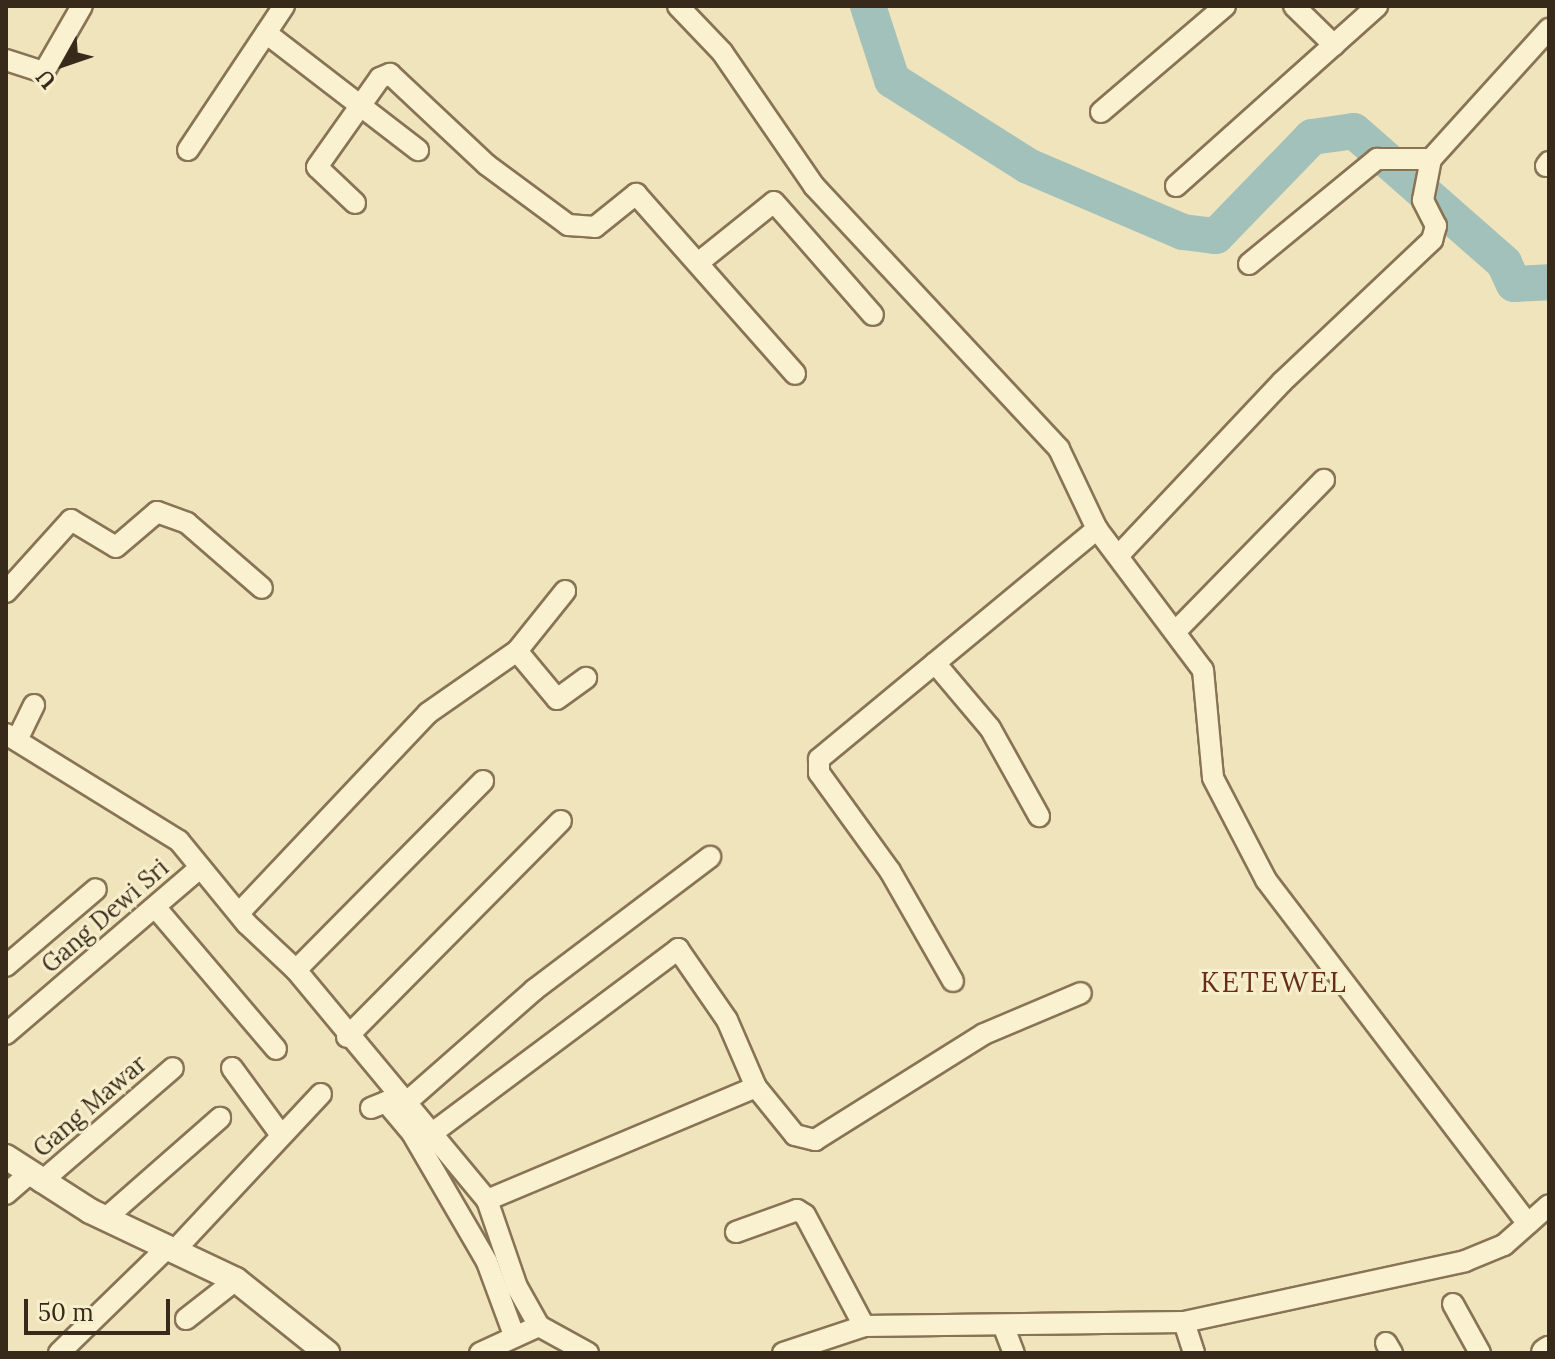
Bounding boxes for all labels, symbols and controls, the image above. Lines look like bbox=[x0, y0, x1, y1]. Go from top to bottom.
north arrow bbox=[24, 24, 104, 104]
text: U bbox=[30, 64, 62, 95]
street label: Gang Dewi Sri bbox=[36, 853, 174, 979]
district label: KETEWEL bbox=[1200, 965, 1348, 999]
street label: Gang Mawar bbox=[27, 1049, 153, 1163]
scale bar bbox=[28, 1283, 174, 1333]
text: 50 m bbox=[38, 1297, 94, 1328]

